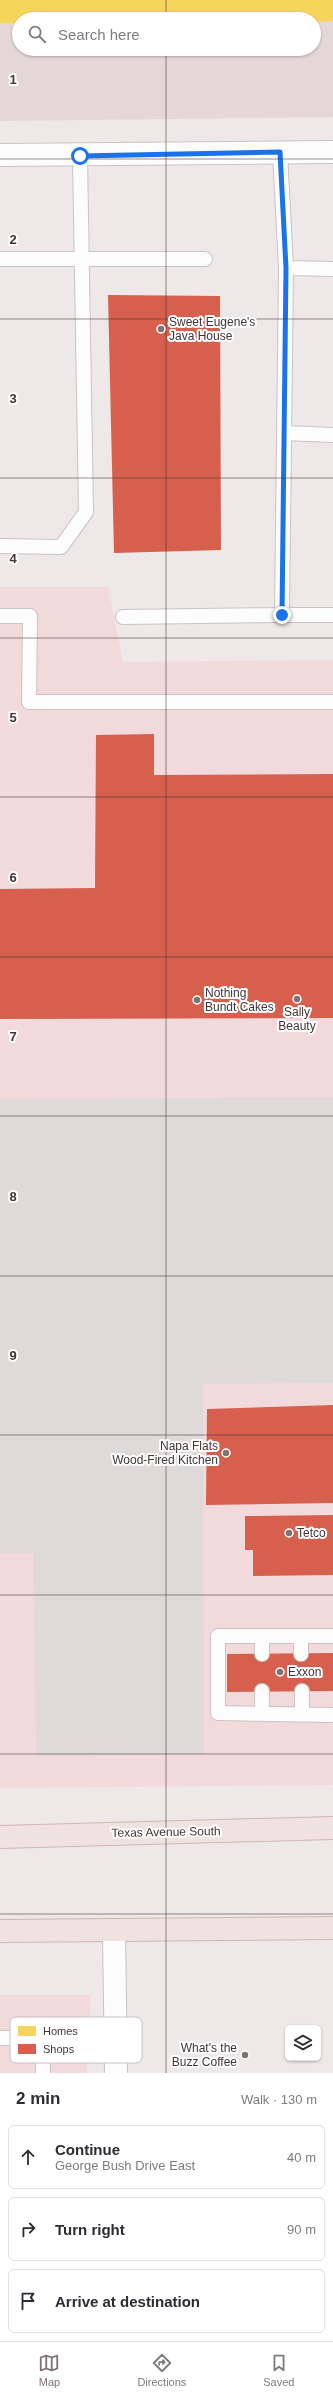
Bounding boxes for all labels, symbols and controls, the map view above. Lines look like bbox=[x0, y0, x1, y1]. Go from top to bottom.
search box bbox=[12, 12, 321, 56]
icon: search bbox=[26, 23, 48, 45]
text: Search here bbox=[58, 26, 140, 43]
text: 1 bbox=[9, 72, 17, 87]
route start bbox=[71, 147, 89, 165]
text: 2 bbox=[9, 232, 17, 247]
place label: Sweet Eugene's Java House bbox=[169, 315, 255, 343]
marker: Sweet Eugene's Java House bbox=[156, 324, 166, 334]
text: 3 bbox=[9, 391, 17, 406]
text: 4 bbox=[9, 551, 17, 566]
route end bbox=[273, 606, 291, 624]
text: 5 bbox=[9, 710, 17, 725]
text: 6 bbox=[9, 870, 17, 885]
place label: Nothing Bundt Cakes bbox=[205, 986, 274, 1014]
marker: Sally Beauty bbox=[292, 994, 302, 1004]
marker: Nothing Bundt Cakes bbox=[192, 995, 202, 1005]
place label: Sally Beauty bbox=[278, 1005, 316, 1033]
text: 7 bbox=[9, 1029, 17, 1044]
text: 8 bbox=[9, 1189, 17, 1204]
text: 9 bbox=[9, 1348, 17, 1363]
place label: Napa Flats Wood-Fired Kitchen bbox=[112, 1439, 218, 1467]
marker: Napa Flats Wood-Fired Kitchen bbox=[221, 1448, 231, 1458]
place label: Tetco bbox=[297, 1526, 326, 1540]
marker: Tetco bbox=[284, 1528, 294, 1538]
place label: Exxon bbox=[288, 1665, 321, 1679]
marker: Exxon bbox=[275, 1667, 285, 1677]
street label: Texas Avenue South bbox=[111, 1824, 221, 1840]
legend bbox=[10, 2017, 142, 2063]
text: Homes bbox=[43, 2025, 78, 2037]
map controls bbox=[285, 2025, 321, 2061]
button: layers bbox=[285, 2025, 321, 2061]
place label: What's the Buzz Coffee bbox=[172, 2041, 237, 2069]
text: Shops bbox=[43, 2043, 75, 2055]
marker: What's the Buzz Coffee bbox=[240, 2050, 250, 2060]
text: 2 min bbox=[16, 2089, 60, 2108]
text: Walk · 130 m bbox=[241, 2092, 317, 2107]
text: Continue bbox=[55, 2141, 120, 2158]
icon: ahead bbox=[17, 2146, 39, 2168]
text: 40 m bbox=[287, 2150, 316, 2165]
text: George Bush Drive East bbox=[55, 2158, 195, 2173]
icon: right bbox=[17, 2218, 39, 2240]
text: Turn right bbox=[55, 2221, 125, 2238]
text: 90 m bbox=[287, 2222, 316, 2237]
icon: arrive bbox=[17, 2290, 39, 2312]
text: Arrive at destination bbox=[55, 2293, 200, 2310]
tab: Map bbox=[38, 2352, 60, 2388]
tab: Directions bbox=[137, 2352, 186, 2388]
tab: Saved bbox=[263, 2352, 294, 2388]

